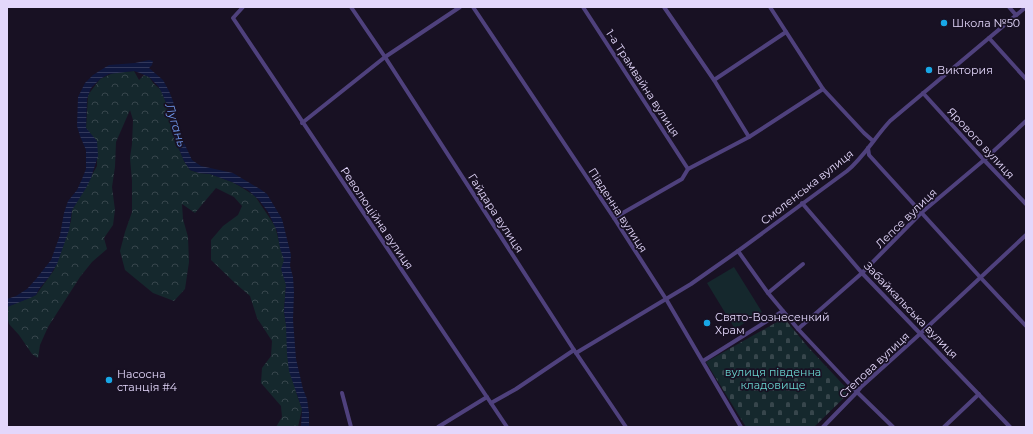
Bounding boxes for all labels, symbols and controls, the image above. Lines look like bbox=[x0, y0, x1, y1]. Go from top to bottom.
place label: Школа №50 bbox=[952, 16, 1020, 30]
marker: Школа №50 bbox=[939, 18, 949, 28]
street label: 1-а Трамвайна вулиця bbox=[603, 27, 683, 139]
place label: Виктория bbox=[937, 63, 993, 77]
marker: Виктория bbox=[924, 65, 934, 75]
water label: Лугань bbox=[162, 101, 190, 149]
street label: Ярового вулиця bbox=[944, 104, 1018, 182]
street label: Смоленська вулиця bbox=[758, 146, 856, 228]
street label: Революційна вулиця bbox=[337, 164, 417, 272]
street label: Південна вулиця bbox=[585, 165, 651, 255]
street label: Гайдара вулиця bbox=[465, 171, 527, 255]
street label: Лепсе вулиця bbox=[872, 185, 940, 251]
street label: Забайкальська вулиця bbox=[861, 259, 961, 361]
place label: Свято-Вознесенкий Храм bbox=[715, 310, 830, 337]
marker: Свято-Вознесенкий Храм bbox=[702, 318, 712, 328]
street label: Степова вулиця bbox=[836, 329, 912, 401]
park label: вулиця південна кладовище bbox=[725, 365, 821, 392]
place label: Насосна станція #4 bbox=[117, 367, 178, 394]
marker: Насосна станція #4 bbox=[104, 375, 114, 385]

